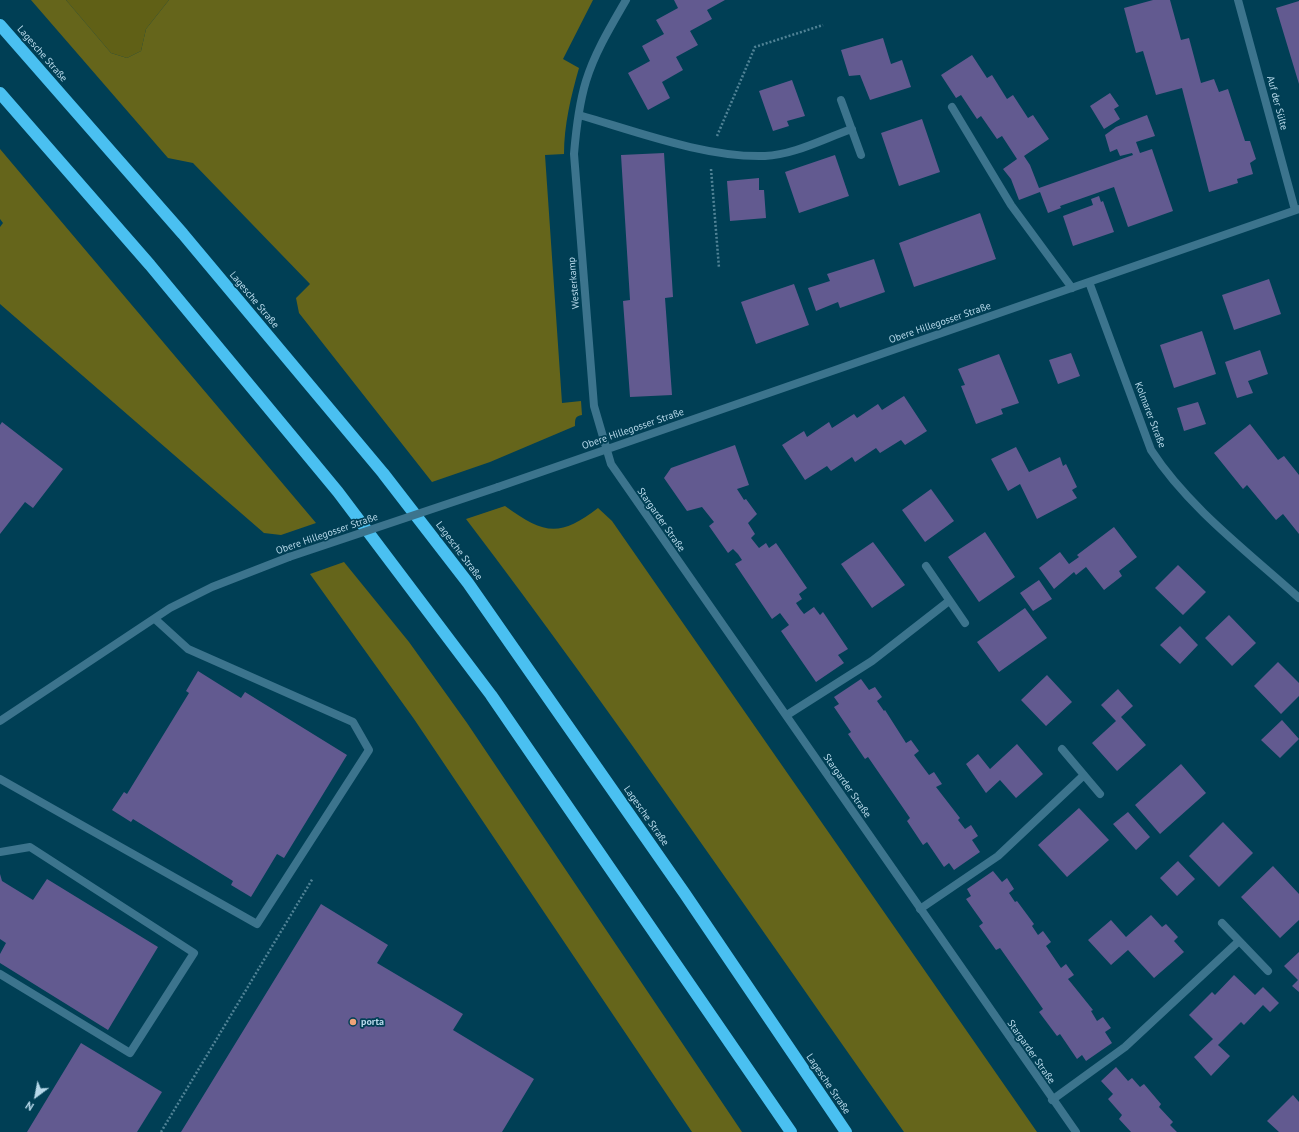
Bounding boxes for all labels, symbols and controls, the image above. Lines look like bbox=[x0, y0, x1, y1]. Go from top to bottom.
street label: Lagesche Straße bbox=[14, 24, 70, 84]
street label: Auf der Sülte bbox=[1264, 75, 1290, 131]
street label: Westerkamp bbox=[566, 256, 582, 310]
street label: Lagesche Straße bbox=[227, 269, 281, 331]
street label: Obere Hillegosser Straße bbox=[887, 300, 993, 346]
street label: Kolmarer Straße bbox=[1132, 380, 1168, 450]
street label: Obere Hillegosser Straße bbox=[580, 406, 686, 452]
street label: Stargarder Straße bbox=[634, 486, 688, 554]
street label: Obere Hillegosser Straße bbox=[274, 511, 380, 557]
street label: Lagesche Straße bbox=[433, 519, 485, 583]
street label: Stargarder Straße bbox=[820, 752, 874, 820]
street label: Lagesche Straße bbox=[621, 784, 671, 848]
place label: porta bbox=[361, 1016, 384, 1028]
marker: porta bbox=[348, 1017, 358, 1027]
street label: Stargarder Straße bbox=[1004, 1018, 1058, 1086]
street label: Lagesche Straße bbox=[803, 1051, 853, 1117]
north arrow bbox=[16, 1076, 56, 1116]
text: N bbox=[23, 1098, 36, 1114]

